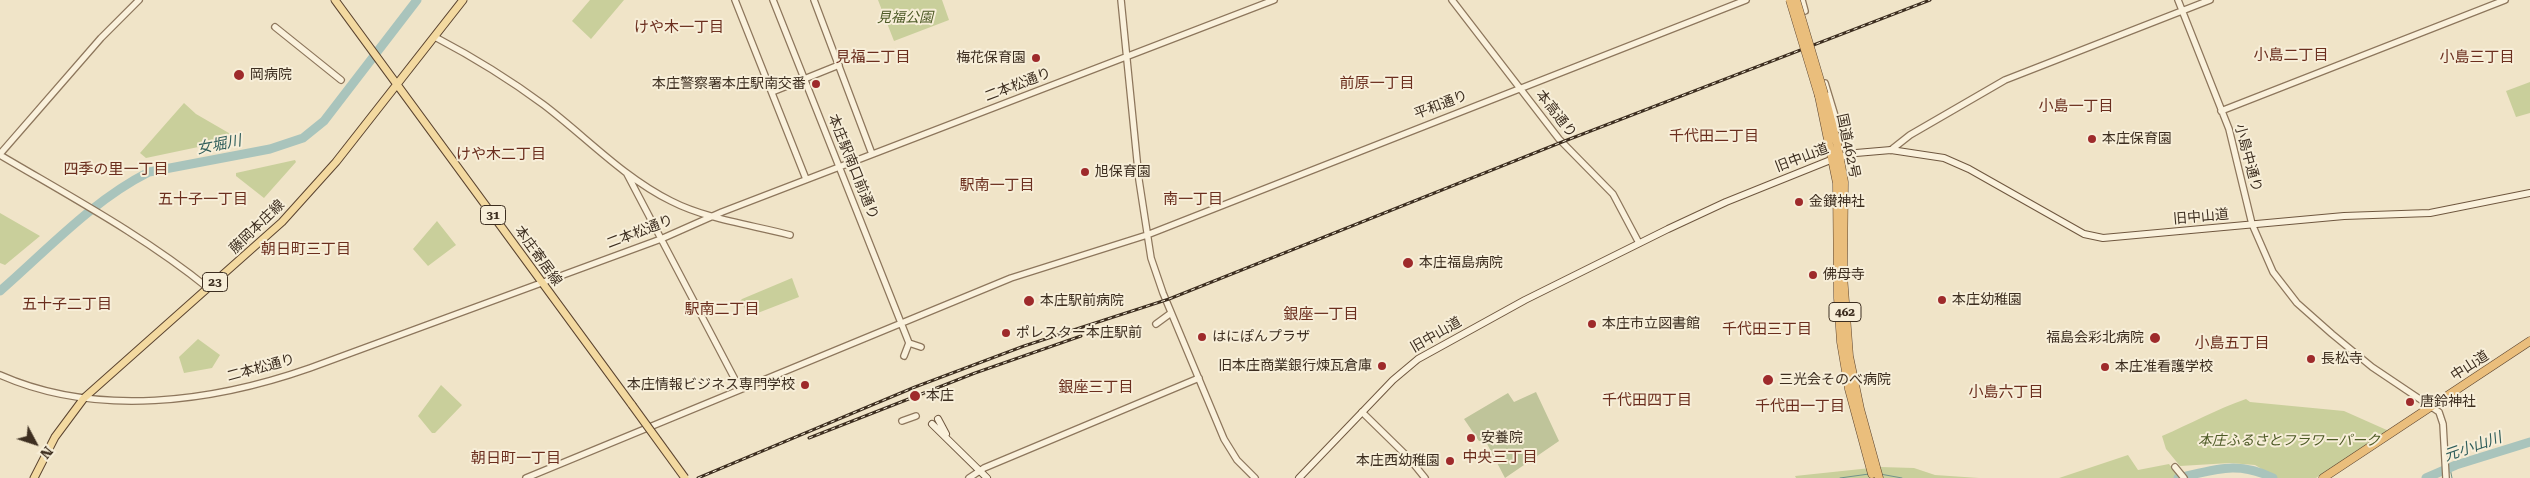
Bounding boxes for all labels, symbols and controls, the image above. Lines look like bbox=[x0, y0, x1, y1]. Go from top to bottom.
park label: 見福公園 bbox=[877, 10, 933, 26]
district label: けや木一丁目 bbox=[634, 19, 724, 37]
district label: 小島二丁目 bbox=[2254, 47, 2328, 65]
district label: 見福二丁目 bbox=[836, 49, 910, 67]
district label: 小島三丁目 bbox=[2440, 49, 2514, 67]
place label: 梅花保育園 bbox=[956, 50, 1026, 66]
marker: 梅花保育園 bbox=[1030, 52, 1042, 64]
street label: 二本松通り bbox=[982, 65, 1054, 105]
place label: 岡病院 bbox=[250, 67, 292, 83]
marker: 岡病院 bbox=[232, 68, 246, 82]
district label: 前原一丁目 bbox=[1340, 75, 1414, 93]
place label: 本庄警察署本庄駅南交番 bbox=[652, 76, 806, 92]
marker: 本庄警察署本庄駅南交番 bbox=[810, 78, 822, 90]
street label: 平和通り bbox=[1412, 87, 1470, 123]
street label: 本高通り bbox=[1532, 87, 1580, 141]
district label: 小島一丁目 bbox=[2039, 98, 2113, 116]
street label: 本庄駅南口前通り bbox=[824, 112, 882, 222]
street label: 国道462号 bbox=[1833, 112, 1863, 180]
street label: 小島中通り bbox=[2231, 122, 2265, 194]
district label: 千代田二丁目 bbox=[1669, 128, 1759, 146]
place label: 本庄保育園 bbox=[2102, 131, 2172, 147]
water label: 女堀川 bbox=[195, 132, 243, 158]
marker: 本庄保育園 bbox=[2086, 133, 2098, 145]
street label: 旧中山道 bbox=[1773, 140, 1831, 176]
district label: けや木二丁目 bbox=[456, 146, 546, 164]
district label: 四季の里一丁目 bbox=[64, 161, 168, 179]
place label: 旭保育園 bbox=[1095, 164, 1151, 180]
marker: 旭保育園 bbox=[1079, 166, 1091, 178]
district label: 駅南一丁目 bbox=[960, 177, 1034, 195]
district label: 五十子一丁目 bbox=[158, 191, 248, 209]
district label: 南一丁目 bbox=[1163, 191, 1223, 209]
place label: 金鑚神社 bbox=[1809, 194, 1865, 210]
marker: 金鑚神社 bbox=[1793, 196, 1805, 208]
street label: 藤岡本庄線 bbox=[226, 197, 288, 257]
road number: 31 bbox=[480, 206, 506, 224]
street label: 旧中山道 bbox=[2172, 206, 2230, 228]
street label: 二本松通り bbox=[604, 212, 676, 252]
street label: 本庄寄居線 bbox=[511, 223, 565, 289]
district label: 朝日町三丁目 bbox=[261, 241, 351, 259]
place label: 本庄福島病院 bbox=[1419, 255, 1503, 271]
marker: 本庄福島病院 bbox=[1401, 256, 1415, 270]
place label: 佛母寺 bbox=[1823, 267, 1865, 283]
marker: 佛母寺 bbox=[1807, 269, 1819, 281]
road number: 23 bbox=[202, 272, 228, 292]
place label: 本庄幼稚園 bbox=[1952, 292, 2022, 308]
place label: 本庄駅前病院 bbox=[1040, 293, 1124, 309]
marker: 本庄駅前病院 bbox=[1022, 294, 1036, 308]
marker: 本庄幼稚園 bbox=[1936, 294, 1948, 306]
district label: 五十子二丁目 bbox=[22, 296, 112, 314]
district label: 駅南二丁目 bbox=[685, 301, 759, 319]
road number: 462 bbox=[1829, 302, 1861, 322]
district label: 銀座一丁目 bbox=[1284, 306, 1358, 324]
street label: 旧中山道 bbox=[1408, 314, 1464, 356]
place label: 本庄市立図書館 bbox=[1602, 316, 1700, 332]
marker: 本庄市立図書館 bbox=[1586, 318, 1598, 330]
district label: 千代田三丁目 bbox=[1722, 321, 1812, 339]
place label: ポレスター本庄駅前 bbox=[1016, 325, 1142, 341]
marker: ポレスター本庄駅前 bbox=[1000, 327, 1012, 339]
place label: はにぽんプラザ bbox=[1212, 329, 1310, 345]
place label: 福島会彩北病院 bbox=[2046, 330, 2144, 346]
marker: はにぽんプラザ bbox=[1196, 331, 1208, 343]
marker: 福島会彩北病院 bbox=[2148, 331, 2162, 345]
district label: 小島五丁目 bbox=[2195, 335, 2269, 353]
street label: 中山道 bbox=[2448, 348, 2492, 384]
street label: 二本松通り bbox=[225, 351, 297, 385]
place label: 長松寺 bbox=[2321, 351, 2363, 367]
marker: 長松寺 bbox=[2305, 353, 2317, 365]
place label: 旧本庄商業銀行煉瓦倉庫 bbox=[1218, 358, 1372, 374]
place label: 本庄准看護学校 bbox=[2115, 359, 2213, 375]
marker: 旧本庄商業銀行煉瓦倉庫 bbox=[1376, 360, 1388, 372]
marker: 本庄准看護学校 bbox=[2099, 361, 2111, 373]
place label: 三光会そのべ病院 bbox=[1779, 372, 1891, 388]
marker: 三光会そのべ病院 bbox=[1761, 373, 1775, 387]
place label: 本庄情報ビジネス専門学校 bbox=[627, 377, 795, 393]
marker: 本庄情報ビジネス専門学校 bbox=[799, 379, 811, 391]
district label: 銀座三丁目 bbox=[1059, 379, 1133, 397]
district label: 小島六丁目 bbox=[1969, 384, 2043, 402]
place label: 本庄 bbox=[926, 388, 954, 404]
marker: 本庄 bbox=[908, 389, 922, 403]
district label: 千代田四丁目 bbox=[1602, 392, 1692, 410]
place label: 唐鈴神社 bbox=[2420, 394, 2476, 410]
marker: 唐鈴神社 bbox=[2404, 396, 2416, 408]
district label: 千代田一丁目 bbox=[1755, 398, 1845, 416]
north arrow bbox=[10, 418, 60, 468]
water label: 元小山川 bbox=[2442, 429, 2504, 465]
place label: 安養院 bbox=[1481, 430, 1523, 446]
marker: 安養院 bbox=[1465, 432, 1477, 444]
park label: 本庄ふるさとフラワーパーク bbox=[2198, 433, 2380, 449]
text: N bbox=[37, 443, 56, 462]
district label: 中央三丁目 bbox=[1463, 449, 1537, 467]
district label: 朝日町一丁目 bbox=[471, 450, 561, 468]
place label: 本庄西幼稚園 bbox=[1356, 453, 1440, 469]
marker: 本庄西幼稚園 bbox=[1444, 455, 1456, 467]

